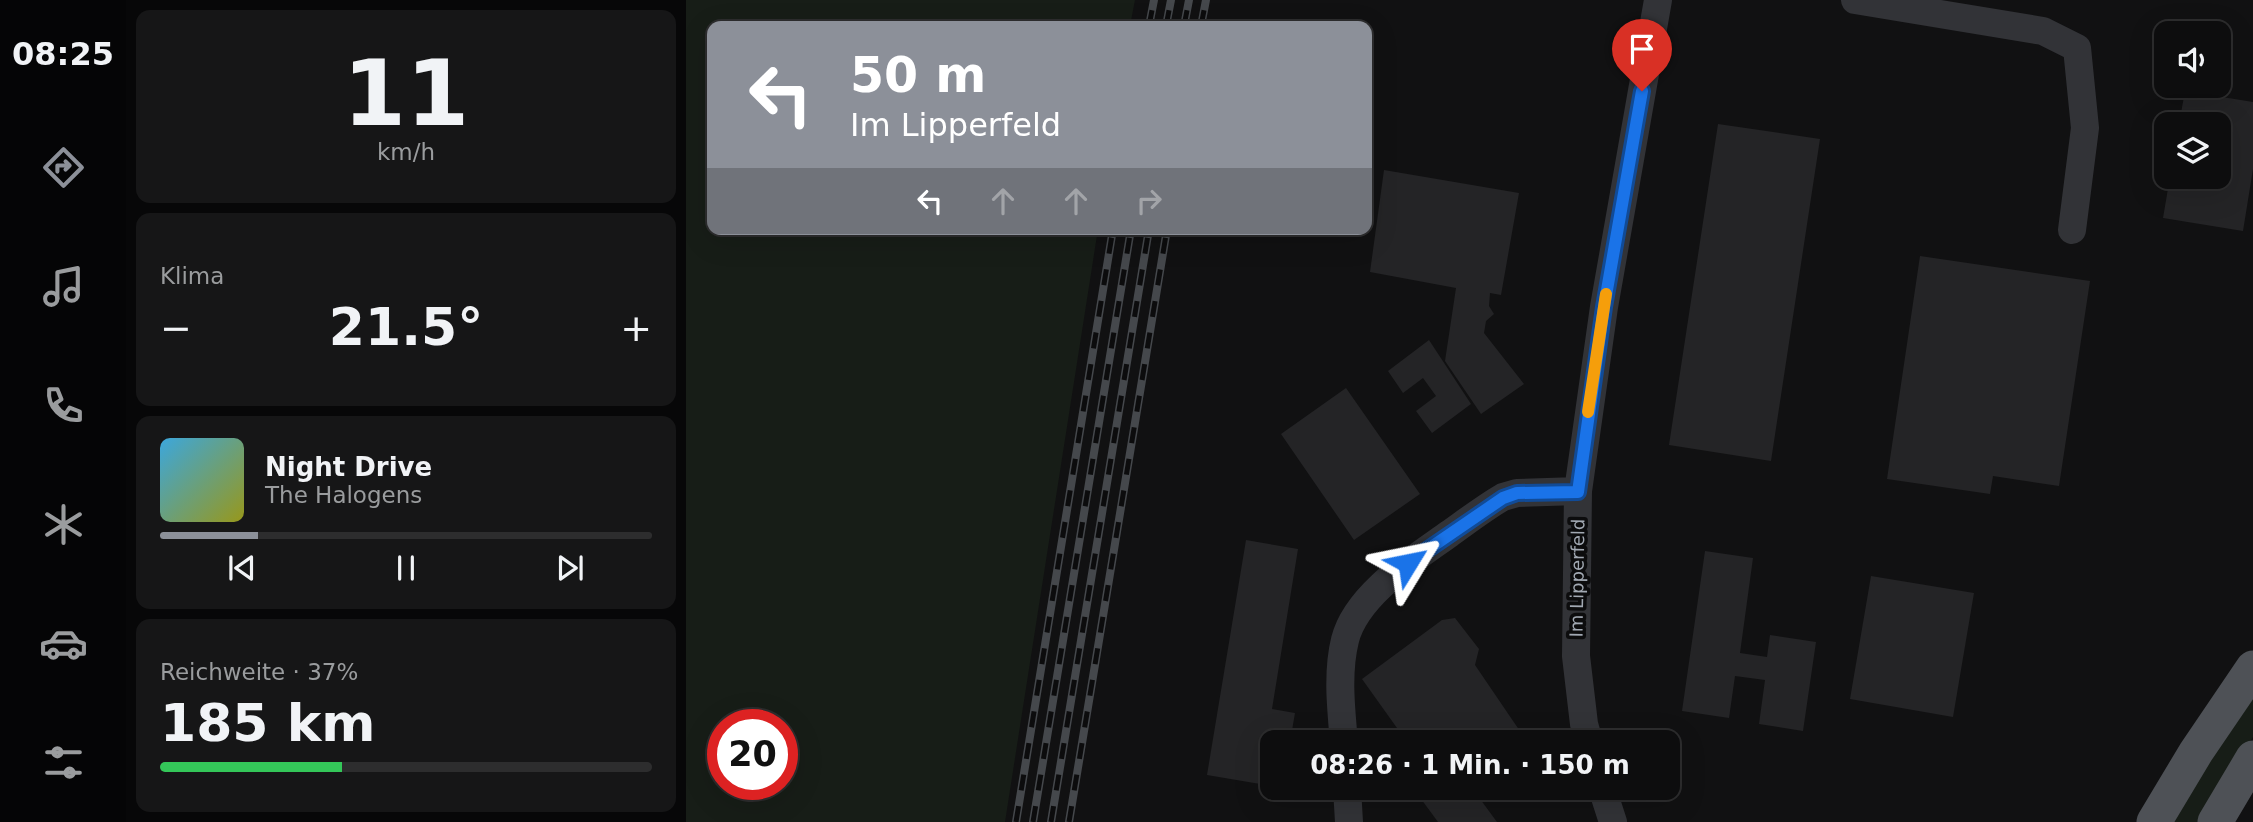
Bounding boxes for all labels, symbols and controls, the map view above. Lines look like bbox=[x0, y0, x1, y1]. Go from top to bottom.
pin bbox=[1612, 19, 1672, 91]
map controls bbox=[2154, 21, 2231, 189]
button: sound bbox=[2154, 21, 2231, 98]
icon: arrive bbox=[1623, 30, 1661, 68]
text: 08:25 bbox=[12, 35, 114, 73]
text: 11 bbox=[343, 41, 469, 146]
text: 50 m bbox=[850, 47, 986, 104]
icon: left bbox=[735, 49, 826, 140]
text: Im Lipperfeld bbox=[850, 106, 1061, 144]
button: layers bbox=[2154, 112, 2231, 189]
text: km/h bbox=[377, 139, 435, 165]
icon: directions bbox=[39, 143, 88, 192]
icon: left bbox=[911, 182, 949, 220]
icon: ahead bbox=[984, 182, 1022, 220]
icon: ahead bbox=[1057, 182, 1095, 220]
icon: right bbox=[1130, 182, 1168, 220]
icon: music bbox=[39, 262, 88, 311]
text: Klima bbox=[160, 263, 224, 289]
text: 21.5° bbox=[329, 297, 483, 357]
text: − bbox=[160, 306, 192, 350]
text: + bbox=[620, 306, 652, 350]
icon: phone bbox=[39, 381, 88, 430]
text: Night Drive bbox=[265, 452, 432, 482]
text: The Halogens bbox=[265, 482, 422, 508]
icon: climate bbox=[39, 500, 88, 549]
street label: Im Lipperfeld bbox=[1565, 518, 1589, 638]
position arrow bbox=[1371, 526, 1445, 600]
icon: previous bbox=[223, 549, 261, 587]
icon: pause bbox=[387, 549, 425, 587]
icon: next bbox=[551, 549, 589, 587]
icon: car bbox=[39, 619, 88, 668]
text: Reichweite · 37% bbox=[160, 659, 358, 685]
text: 185 km bbox=[160, 693, 375, 753]
speed limit sign: 20 bbox=[707, 709, 798, 800]
icon: filters bbox=[39, 738, 88, 787]
text: 08:26 · 1 Min. · 150 m bbox=[1310, 750, 1630, 780]

